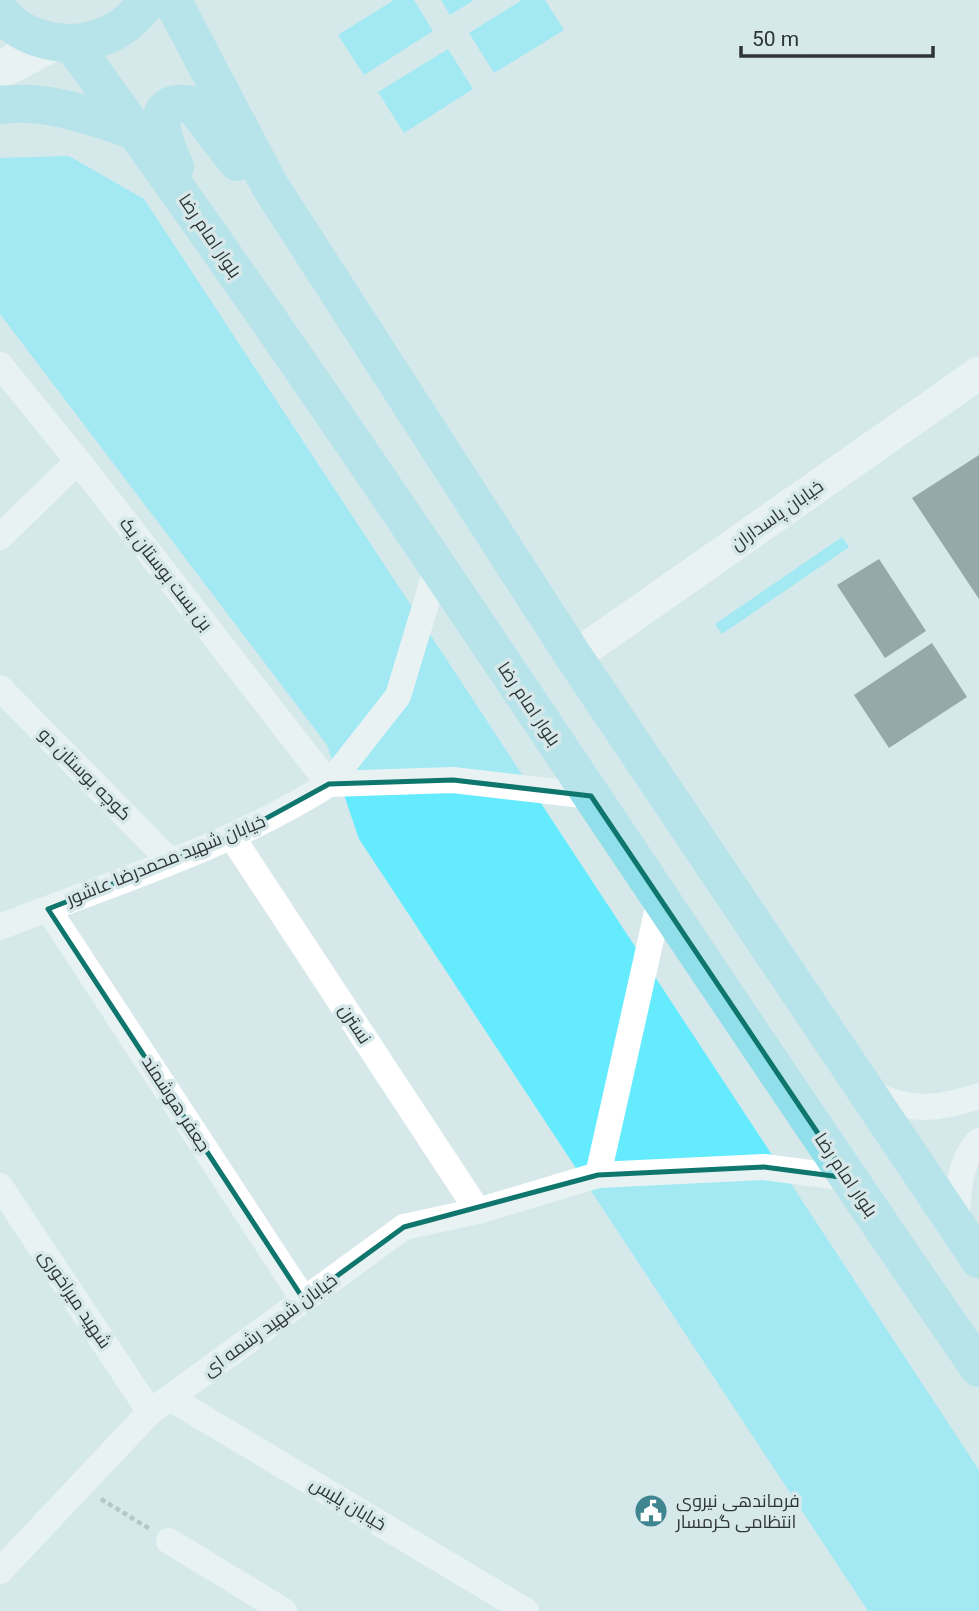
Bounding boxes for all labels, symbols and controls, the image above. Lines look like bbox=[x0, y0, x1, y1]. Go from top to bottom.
scale bar bbox=[741, 14, 934, 58]
text: 50 m bbox=[752, 27, 799, 51]
street label: بلوار امام رضا bbox=[173, 190, 246, 283]
street label: خیابان پاسداران bbox=[726, 475, 828, 556]
street label: بن بست بوستان یک bbox=[115, 513, 217, 635]
street label: بلوار امام رضا bbox=[492, 658, 565, 751]
street label: کوچه بوستان دو bbox=[33, 723, 136, 826]
street label: خیابان شهید محمدرضا عاشور bbox=[62, 810, 269, 910]
street label: نسترن bbox=[334, 1000, 376, 1048]
street label: جعفر هوشمند bbox=[137, 1052, 215, 1156]
street label: بلوار امام رضا bbox=[809, 1129, 882, 1222]
street label: شهید میراخوری bbox=[34, 1245, 116, 1353]
street label: خیابان شهید رشمه ای bbox=[198, 1269, 342, 1381]
street label: خیابان پلیس bbox=[305, 1473, 390, 1536]
place label: فرماندهی نیروی انتظامی گرمسار bbox=[675, 1490, 800, 1533]
public building icon: فرماندهی نیروی انتظامی گرمسار bbox=[632, 1492, 670, 1530]

